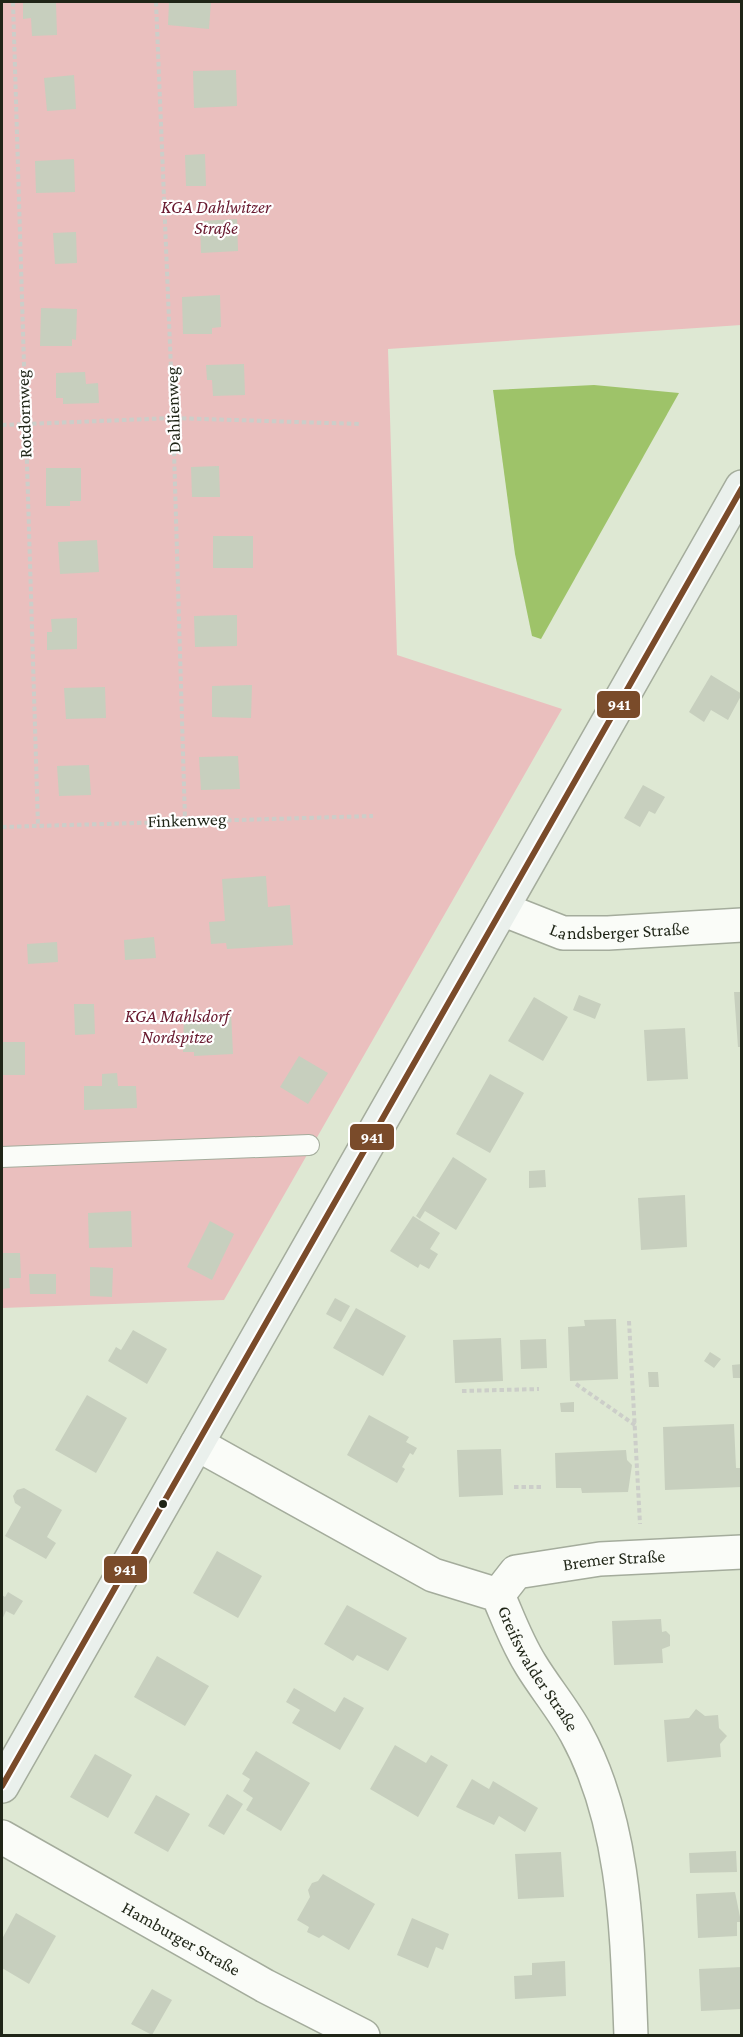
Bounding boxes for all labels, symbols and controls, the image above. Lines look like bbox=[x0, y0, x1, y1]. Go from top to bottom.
park label: KGA Dahlwitzer Straße bbox=[161, 197, 272, 238]
street label: Dahlienweg bbox=[161, 366, 185, 454]
street label: Rotdornweg bbox=[12, 369, 36, 459]
line badge: 941 bbox=[596, 690, 641, 719]
text: 941 bbox=[607, 696, 631, 713]
street label: Finkenweg bbox=[147, 809, 227, 831]
street label: Landsberger Straße bbox=[547, 918, 690, 944]
park label: KGA Mahlsdorf Nordspitze bbox=[125, 1006, 231, 1047]
line badge: 941 bbox=[349, 1123, 395, 1151]
text: 941 bbox=[360, 1129, 384, 1146]
unlabelled marker bbox=[157, 1498, 169, 1510]
street label: Bremer Straße bbox=[561, 1546, 666, 1575]
line badge: 941 bbox=[103, 1555, 148, 1584]
text: 941 bbox=[113, 1561, 137, 1578]
street label: Greifswalder Straße bbox=[494, 1603, 583, 1735]
street label: Hamburger Straße bbox=[119, 1897, 244, 1980]

